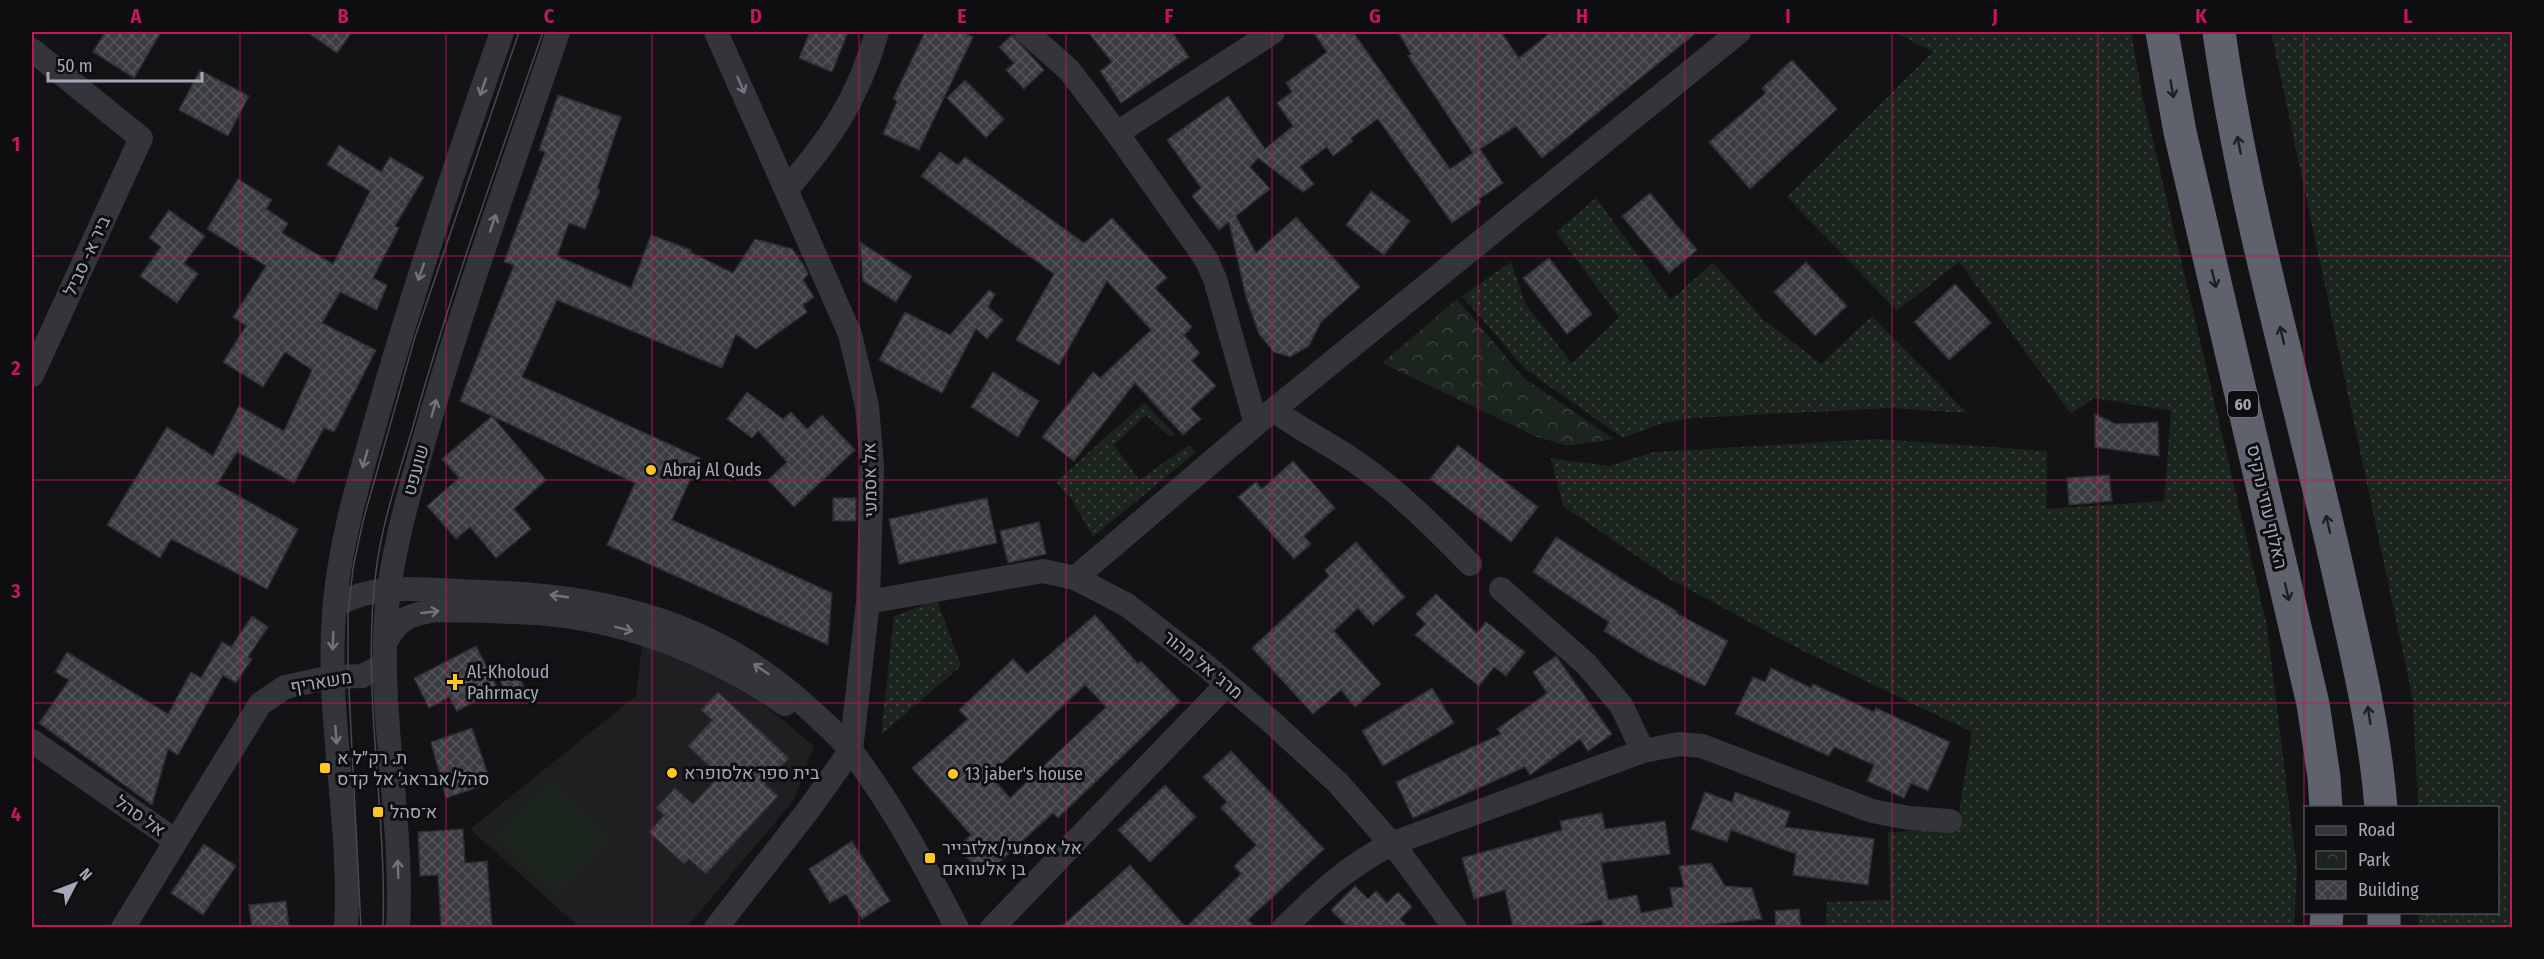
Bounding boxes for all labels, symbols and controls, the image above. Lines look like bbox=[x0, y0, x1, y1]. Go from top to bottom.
text: A bbox=[130, 4, 143, 28]
text: B bbox=[337, 4, 349, 28]
text: C bbox=[544, 4, 555, 28]
text: D bbox=[750, 4, 762, 28]
text: E bbox=[957, 4, 967, 28]
text: F bbox=[1165, 4, 1174, 28]
text: G bbox=[1369, 4, 1381, 28]
text: H bbox=[1576, 4, 1588, 28]
text: I bbox=[1785, 4, 1791, 28]
text: J bbox=[1991, 4, 1998, 28]
text: K bbox=[2195, 4, 2207, 28]
text: L bbox=[2403, 4, 2413, 28]
scale bar bbox=[48, 45, 202, 83]
text: 50 m bbox=[57, 55, 93, 77]
one-way arrow bbox=[735, 75, 747, 93]
one-way arrow bbox=[476, 77, 487, 96]
one-way arrow bbox=[2167, 79, 2178, 98]
text: 1 bbox=[12, 132, 20, 156]
one-way arrow bbox=[2233, 135, 2244, 155]
street label: ביר א- סביל bbox=[59, 212, 115, 300]
one-way arrow bbox=[489, 214, 500, 233]
one-way arrow bbox=[415, 262, 426, 281]
one-way arrow bbox=[2209, 269, 2220, 289]
one-way arrow bbox=[2276, 325, 2288, 344]
text: 2 bbox=[10, 356, 21, 380]
road number: 60 bbox=[2228, 391, 2258, 417]
one-way arrow bbox=[428, 399, 440, 418]
street label: שועפט bbox=[398, 442, 434, 498]
street label: אל אסמעי bbox=[858, 442, 882, 518]
street label: האלוף עוזי נרקיס bbox=[2242, 443, 2292, 571]
one-way arrow bbox=[359, 449, 370, 468]
place label: Abraj Al Quds bbox=[663, 459, 762, 481]
marker: Abraj Al Quds bbox=[644, 463, 658, 477]
one-way arrow bbox=[2321, 515, 2333, 534]
text: 3 bbox=[10, 579, 21, 603]
one-way arrow bbox=[2282, 582, 2293, 601]
one-way arrow bbox=[550, 591, 570, 602]
one-way arrow bbox=[420, 606, 440, 617]
one-way arrow bbox=[614, 624, 633, 635]
street label: מרג' אל מהור bbox=[1159, 626, 1247, 704]
one-way arrow bbox=[327, 631, 339, 651]
place label: Al-Kholoud Pahrmacy bbox=[467, 661, 549, 704]
one-way arrow bbox=[753, 663, 769, 675]
street label: משאריף bbox=[288, 666, 354, 698]
marker: Al-Kholoud Pahrmacy bbox=[448, 675, 462, 689]
one-way arrow bbox=[2363, 705, 2374, 725]
one-way arrow bbox=[331, 725, 342, 745]
place label: ת. רק״ל א סהל/אבראג׳ אל קדס bbox=[337, 747, 489, 790]
marker: ת. רק״ל א סהל/אבראג׳ אל קדס bbox=[318, 761, 332, 775]
place label: בית ספר אלסופרא bbox=[684, 762, 820, 784]
place label: 13 jaber's house bbox=[965, 763, 1083, 785]
marker: בית ספר אלסופרא bbox=[665, 766, 679, 780]
marker: 13 jaber's house bbox=[946, 767, 960, 781]
street label: אל סהל bbox=[111, 791, 169, 841]
place label: א־סהל bbox=[390, 801, 437, 823]
text: 4 bbox=[11, 802, 21, 826]
marker: א־סהל bbox=[371, 805, 385, 819]
legend bbox=[2304, 806, 2499, 914]
text: Road bbox=[2358, 819, 2395, 841]
place label: אל אסמעי/אלזבייר בן אלעוואם bbox=[942, 837, 1082, 880]
text: Park bbox=[2358, 849, 2391, 871]
marker: אל אסמעי/אלזבייר בן אלעוואם bbox=[923, 851, 937, 865]
north arrow bbox=[45, 854, 105, 914]
one-way arrow bbox=[392, 860, 403, 880]
text: N bbox=[76, 864, 96, 884]
text: Building bbox=[2358, 879, 2419, 901]

